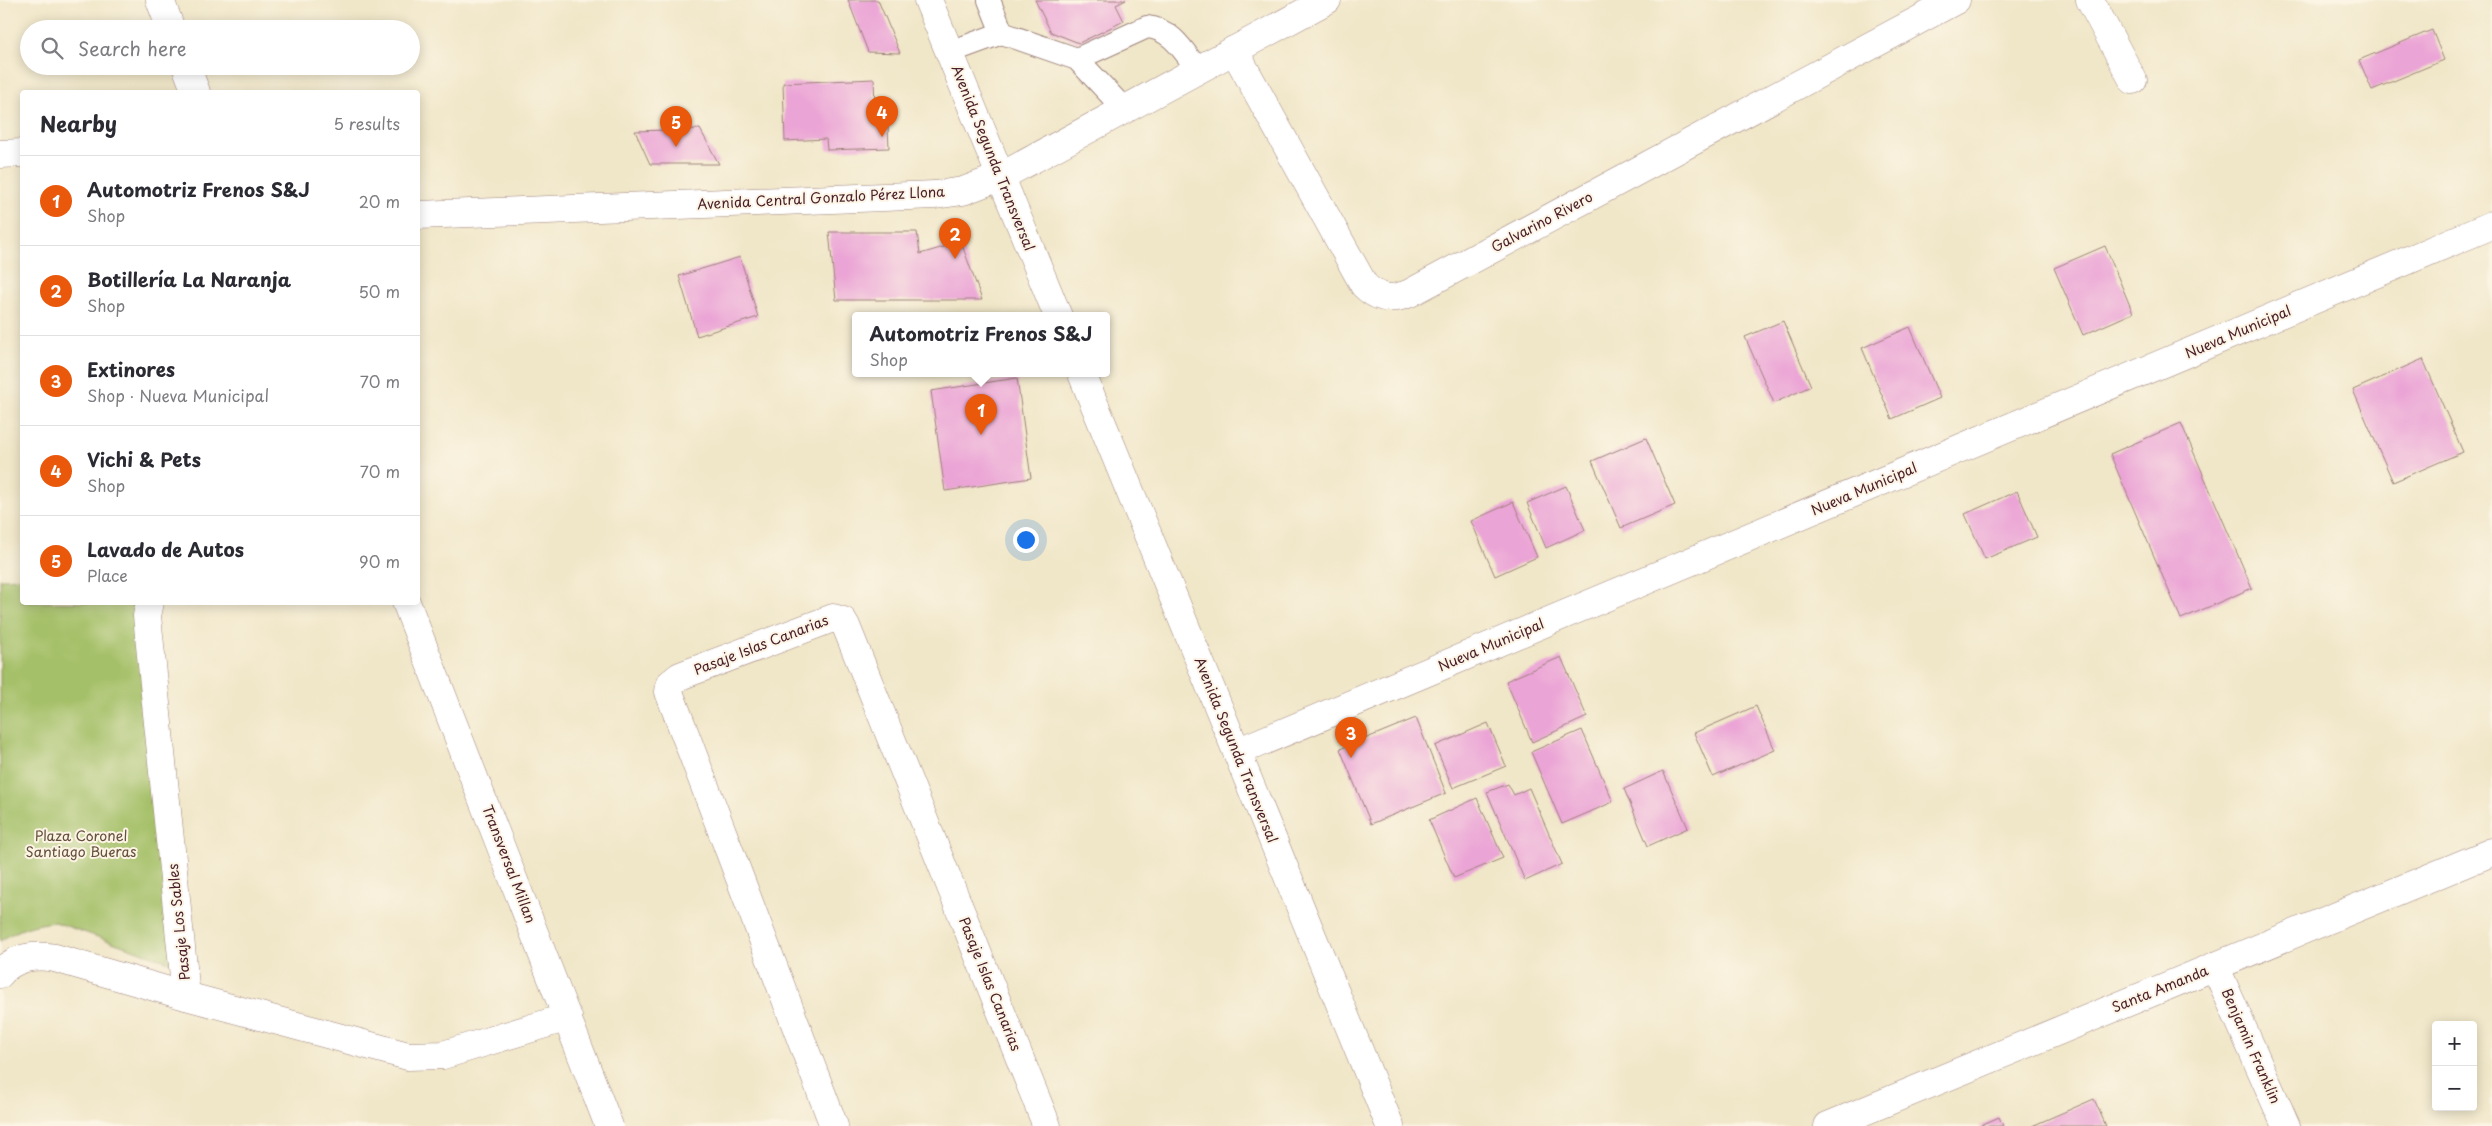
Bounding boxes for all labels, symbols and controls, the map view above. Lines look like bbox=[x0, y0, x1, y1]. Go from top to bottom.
search box bbox=[20, 20, 420, 75]
icon: search bbox=[38, 34, 66, 62]
text: Search here bbox=[78, 34, 187, 62]
street label: Avenida Segunda Transversal bbox=[947, 62, 1040, 254]
pin: 4 bbox=[866, 96, 898, 137]
pin: 5 bbox=[660, 106, 692, 147]
text: Nearby bbox=[40, 107, 117, 139]
text: 5 results bbox=[333, 111, 400, 135]
text: Automotriz Frenos S&J bbox=[87, 175, 310, 203]
street label: Avenida Central Gonzalo Pérez Llona bbox=[697, 181, 946, 214]
street label: Galvarino Rivero bbox=[1487, 186, 1596, 257]
text: 1 bbox=[52, 189, 60, 213]
text: 20 m bbox=[359, 189, 400, 213]
text: Shop bbox=[87, 203, 125, 227]
pin: 2 bbox=[939, 218, 971, 259]
text: Botillería La Naranja bbox=[87, 265, 291, 293]
text: 2 bbox=[50, 279, 62, 303]
text: 50 m bbox=[359, 279, 400, 303]
text: Shop bbox=[87, 293, 125, 317]
street label: Nueva Municipal bbox=[2181, 300, 2294, 363]
popup bbox=[852, 312, 1110, 377]
text: Automotriz Frenos S&J bbox=[870, 319, 1092, 347]
text: Shop bbox=[870, 347, 908, 371]
text: Extinores bbox=[87, 355, 175, 383]
text: 3 bbox=[51, 369, 61, 393]
text: 70 m bbox=[360, 369, 400, 393]
text: Shop · Nueva Municipal bbox=[87, 383, 269, 407]
pin: 1 bbox=[965, 394, 997, 435]
text: Vichi & Pets bbox=[87, 445, 201, 473]
street label: Nueva Municipal bbox=[1807, 457, 1920, 520]
text: 4 bbox=[51, 459, 61, 483]
text: 70 m bbox=[360, 459, 400, 483]
text: Shop bbox=[87, 473, 125, 497]
your location bbox=[1013, 527, 1039, 553]
text: Lavado de Autos bbox=[87, 535, 244, 563]
text: 5 bbox=[51, 549, 61, 573]
text: 90 m bbox=[359, 549, 400, 573]
text: Place bbox=[87, 563, 128, 587]
street label: Pasaje Islas Canarias bbox=[690, 609, 831, 680]
street label: Nueva Municipal bbox=[1434, 613, 1547, 676]
street label: Avenida Segunda Transversal bbox=[1190, 654, 1283, 846]
pin: 3 bbox=[1335, 717, 1367, 758]
street label: Transversal Millan bbox=[477, 802, 542, 926]
park label: Plaza Coronel Santiago Bueras bbox=[26, 825, 136, 862]
street label: Pasaje Los Sables bbox=[162, 863, 195, 981]
street label: Pasaje Islas Canarias bbox=[954, 914, 1027, 1054]
street label: Santa Amanda bbox=[2108, 960, 2211, 1017]
street label: Benjamin Franklin bbox=[2217, 985, 2286, 1107]
map controls bbox=[2432, 1021, 2477, 1111]
button: + bbox=[2432, 1021, 2477, 1066]
button: − bbox=[2432, 1066, 2477, 1111]

